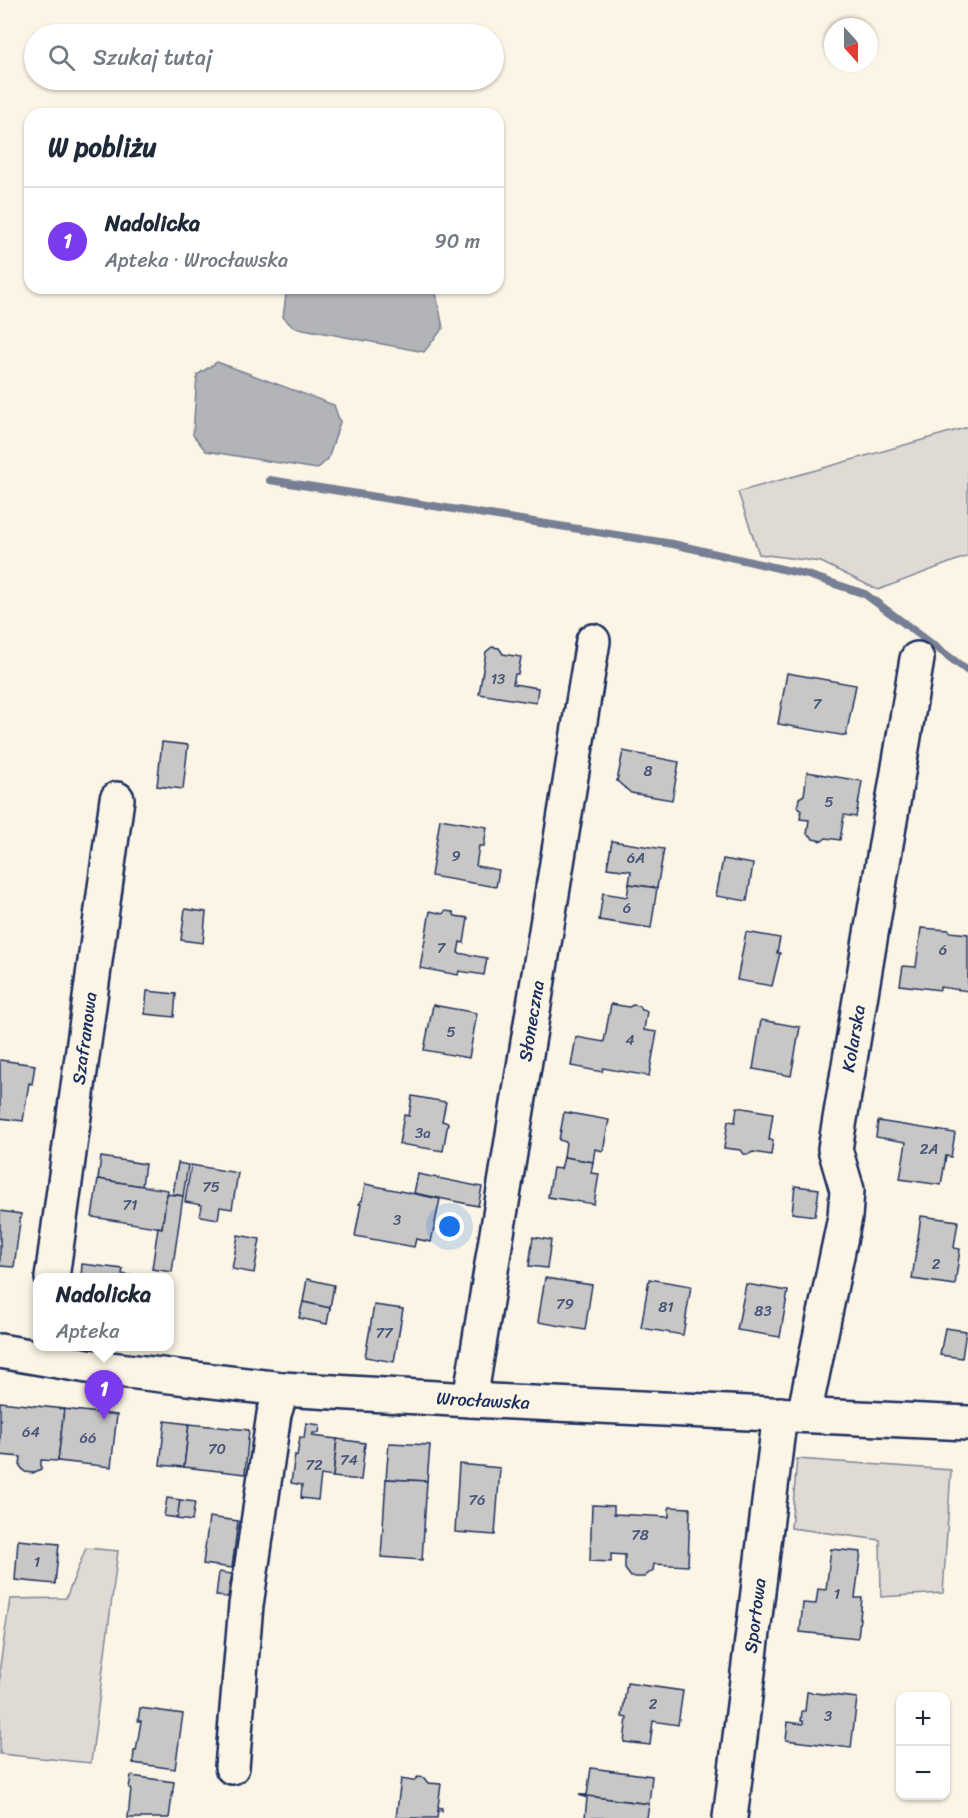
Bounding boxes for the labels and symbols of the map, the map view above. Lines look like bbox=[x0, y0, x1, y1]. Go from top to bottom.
north arrow bbox=[824, 18, 878, 72]
house number: 13 bbox=[491, 666, 505, 692]
house number: 7 bbox=[813, 691, 823, 717]
house number: 8 bbox=[643, 758, 653, 784]
house number: 5 bbox=[824, 789, 834, 815]
house number: 9 bbox=[451, 843, 461, 869]
house number: 6A bbox=[627, 845, 645, 871]
house number: 6 bbox=[623, 895, 631, 921]
house number: 7 bbox=[437, 935, 447, 961]
house number: 6 bbox=[939, 937, 947, 963]
street label: Słoneczna bbox=[509, 978, 554, 1064]
street label: Szafranowa bbox=[62, 990, 107, 1087]
street label: Kolarska bbox=[832, 1003, 875, 1075]
house number: 5 bbox=[446, 1019, 456, 1045]
house number: 4 bbox=[625, 1027, 635, 1053]
house number: 3a bbox=[415, 1120, 431, 1146]
house number: 2A bbox=[920, 1136, 938, 1162]
house number: 75 bbox=[202, 1174, 220, 1200]
house number: 71 bbox=[122, 1192, 138, 1218]
house number: 3 bbox=[393, 1207, 401, 1233]
your location bbox=[435, 1212, 464, 1241]
house number: 2 bbox=[932, 1251, 941, 1277]
house number: 79 bbox=[556, 1291, 574, 1317]
house number: 81 bbox=[658, 1294, 674, 1320]
house number: 83 bbox=[754, 1298, 772, 1324]
house number: 77 bbox=[375, 1320, 394, 1346]
pin: 1 bbox=[84, 1370, 124, 1420]
street label: Wrocławska bbox=[435, 1382, 531, 1419]
house number: 64 bbox=[22, 1419, 40, 1445]
house number: 66 bbox=[79, 1425, 97, 1451]
house number: 70 bbox=[208, 1436, 226, 1462]
house number: 74 bbox=[340, 1447, 358, 1473]
house number: 72 bbox=[305, 1452, 323, 1478]
house number: 76 bbox=[468, 1487, 486, 1513]
house number: 78 bbox=[631, 1522, 649, 1548]
house number: 1 bbox=[34, 1549, 40, 1575]
street label: Sportowa bbox=[735, 1576, 776, 1655]
house number: 1 bbox=[834, 1581, 840, 1607]
house number: 2 bbox=[649, 1691, 658, 1717]
house number: 3 bbox=[824, 1703, 832, 1729]

